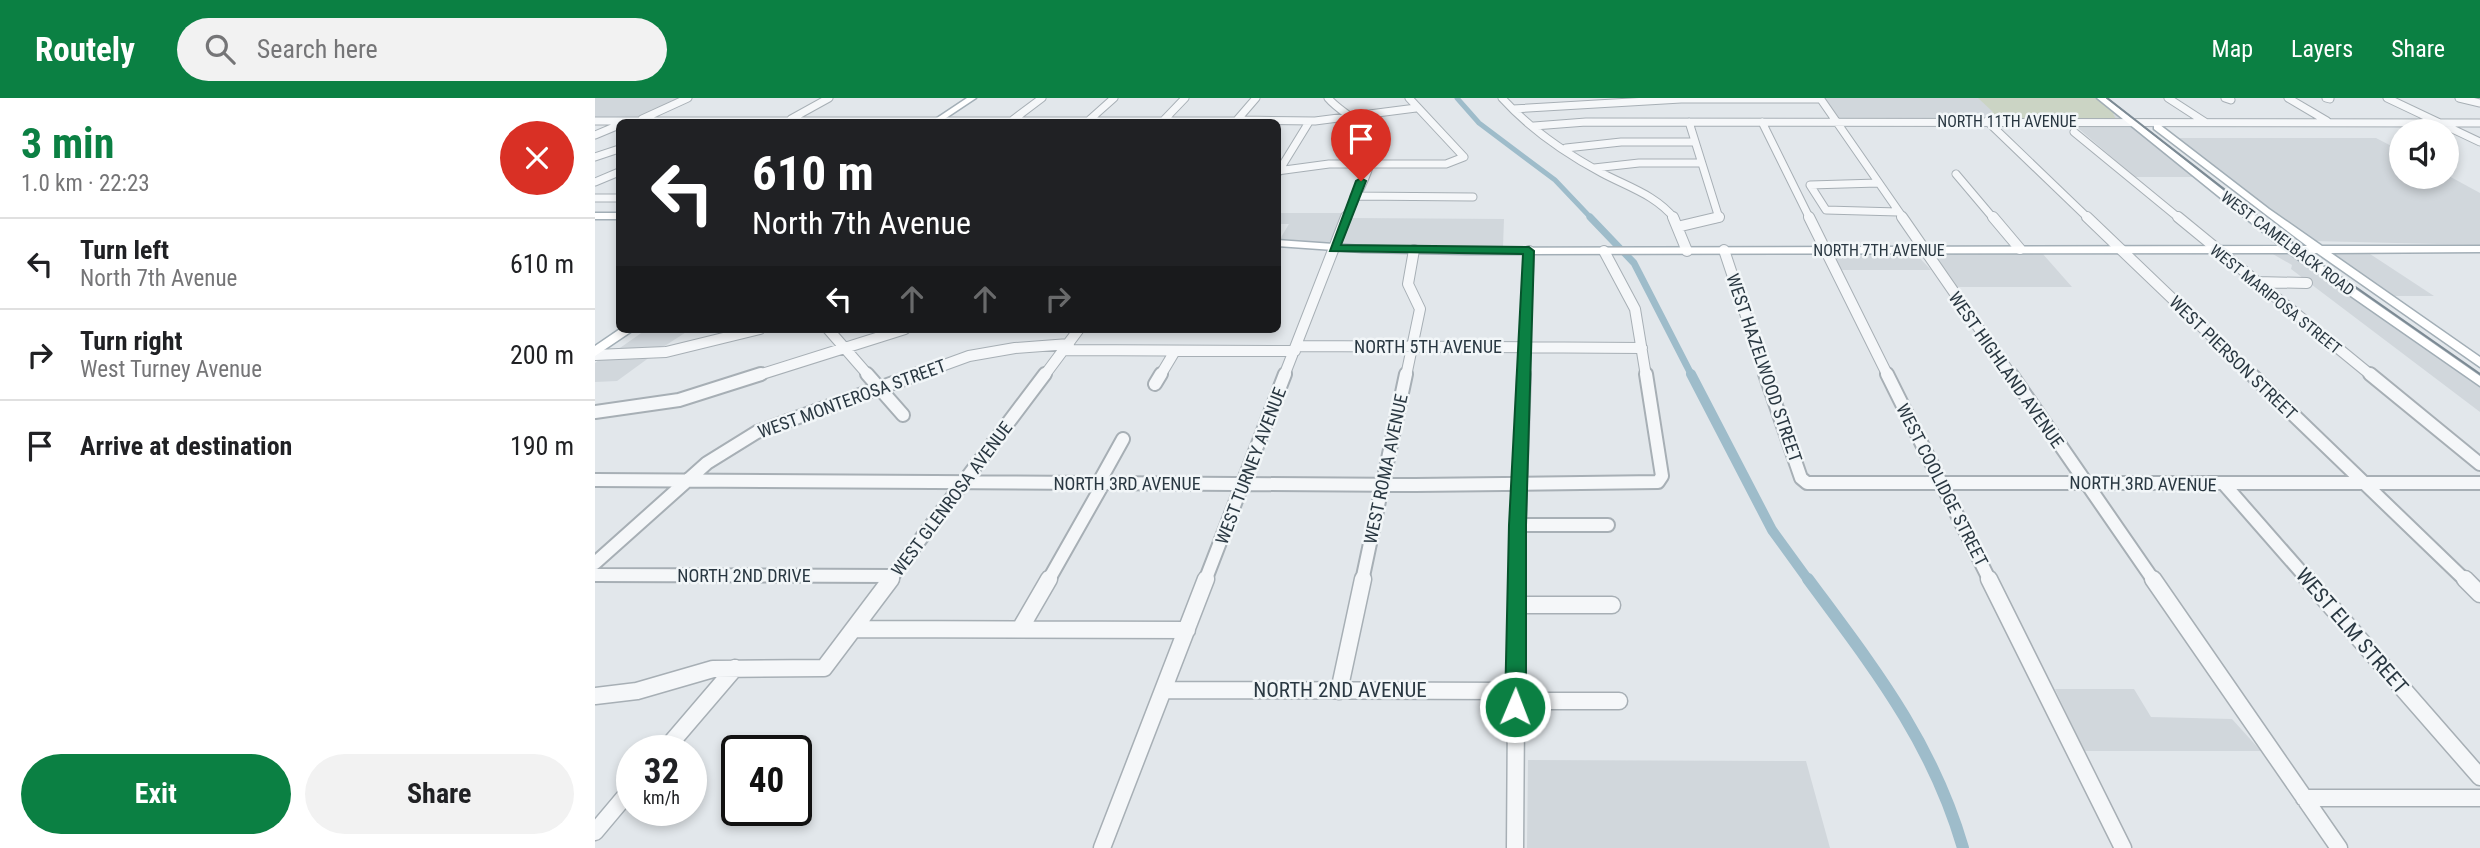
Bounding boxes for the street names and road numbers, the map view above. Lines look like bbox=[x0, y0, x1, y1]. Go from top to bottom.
street label: NORTH 11TH AVENUE bbox=[1937, 112, 2077, 131]
street label: WEST CAMELBACK ROAD bbox=[2217, 187, 2358, 300]
street label: NORTH 7TH AVENUE bbox=[1813, 241, 1945, 260]
street label: WEST MARIPOSA STREET bbox=[2206, 241, 2345, 358]
street label: WEST HAZELWOOD STREET bbox=[1722, 271, 1807, 465]
street label: WEST HIGHLAND AVENUE bbox=[1944, 287, 2068, 452]
street label: WEST PIERSON STREET bbox=[2165, 291, 2302, 424]
street label: NORTH 5TH AVENUE bbox=[1354, 336, 1502, 357]
street label: WEST MONTEROSA STREET bbox=[755, 355, 949, 442]
street label: WEST TURNEY AVENUE bbox=[1211, 384, 1290, 547]
street label: WEST ROMA AVENUE bbox=[1359, 392, 1412, 546]
street label: WEST COOLIDGE STREET bbox=[1892, 400, 1993, 570]
street label: WEST GLENROSA AVENUE bbox=[887, 417, 1016, 580]
street label: NORTH 3RD AVENUE bbox=[2069, 472, 2217, 495]
street label: NORTH 3RD AVENUE bbox=[1053, 473, 1201, 494]
street label: WEST ELM STREET bbox=[2291, 563, 2413, 699]
street label: NORTH 2ND DRIVE bbox=[677, 565, 811, 586]
street label: NORTH 2ND AVENUE bbox=[1253, 678, 1427, 702]

